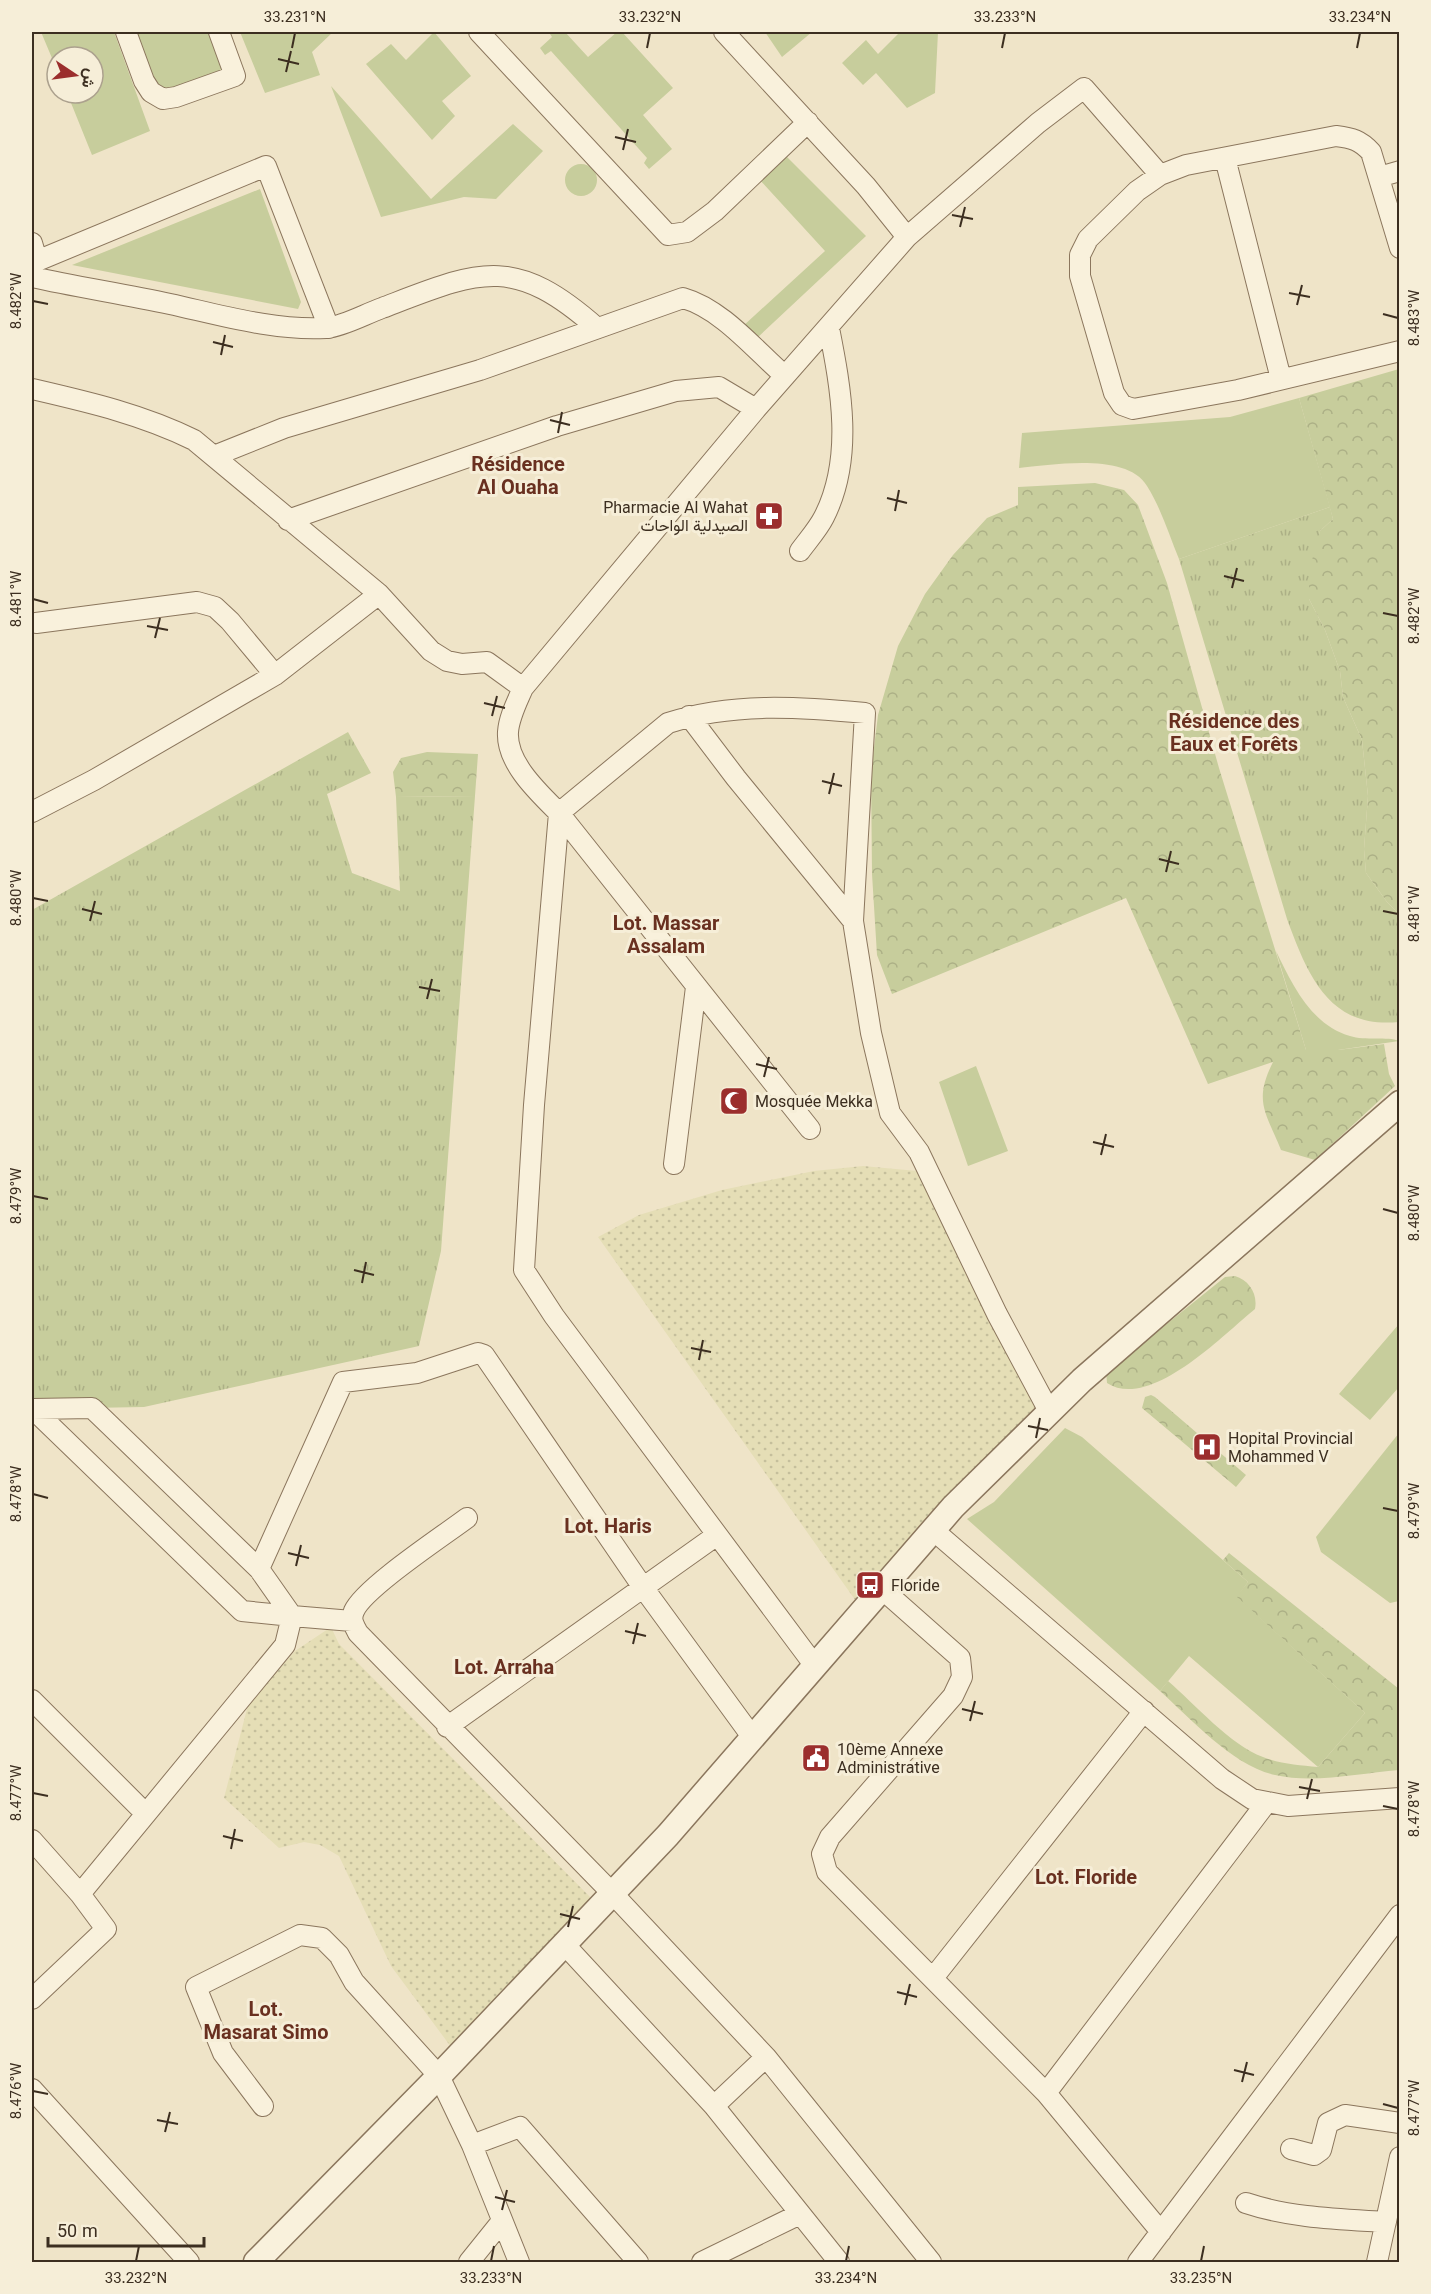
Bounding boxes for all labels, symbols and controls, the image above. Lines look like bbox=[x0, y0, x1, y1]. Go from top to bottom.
text: 33.231°N bbox=[264, 7, 326, 30]
text: 33.232°N bbox=[619, 7, 681, 30]
text: 33.233°N bbox=[974, 7, 1036, 30]
text: 33.234°N bbox=[1329, 7, 1391, 30]
north arrow bbox=[45, 45, 105, 105]
text: ش bbox=[73, 66, 102, 90]
text: 8.482°W bbox=[6, 273, 29, 329]
text: 8.483°W bbox=[1404, 290, 1427, 346]
district label: Résidence Al Ouaha bbox=[471, 450, 565, 505]
place label: Pharmacie Al Wahat الصيدلية الواحات bbox=[603, 497, 748, 540]
pharmacy icon: Pharmacie Al Wahat الصيدلية الواحات bbox=[753, 500, 785, 532]
text: 8.481°W bbox=[6, 571, 29, 627]
text: 8.482°W bbox=[1404, 588, 1427, 644]
district label: Résidence des Eaux et Forêts bbox=[1168, 707, 1300, 762]
text: 8.480°W bbox=[6, 870, 29, 926]
text: 8.481°W bbox=[1404, 886, 1427, 942]
district label: Lot. Massar Assalam bbox=[613, 909, 720, 964]
mosque icon: Mosquée Mekka bbox=[718, 1085, 750, 1117]
place label: Mosquée Mekka bbox=[755, 1091, 873, 1116]
text: 8.479°W bbox=[6, 1168, 29, 1224]
text: 8.480°W bbox=[1404, 1185, 1427, 1241]
place label: Hopital Provincial Mohammed V bbox=[1228, 1428, 1353, 1471]
hospital icon: Hopital Provincial Mohammed V bbox=[1191, 1431, 1223, 1463]
text: 8.478°W bbox=[6, 1466, 29, 1522]
text: 8.479°W bbox=[1404, 1483, 1427, 1539]
district label: Lot. Haris bbox=[564, 1512, 652, 1544]
bus stop icon: Floride bbox=[854, 1569, 886, 1601]
place label: Floride bbox=[891, 1575, 940, 1600]
district label: Lot. Arraha bbox=[454, 1653, 554, 1685]
place label: 10ème Annexe Administrative bbox=[837, 1739, 943, 1782]
public building icon: 10ème Annexe Administrative bbox=[800, 1742, 832, 1774]
text: 8.477°W bbox=[6, 1765, 29, 1821]
text: 8.478°W bbox=[1404, 1781, 1427, 1837]
district label: Lot. Floride bbox=[1035, 1863, 1137, 1895]
district label: Lot. Masarat Simo bbox=[204, 1995, 328, 2050]
text: 8.476°W bbox=[6, 2063, 29, 2119]
text: 8.477°W bbox=[1404, 2080, 1427, 2136]
scale bar bbox=[48, 2210, 204, 2248]
text: 50 m bbox=[57, 2219, 98, 2247]
text: 33.232°N bbox=[105, 2268, 167, 2291]
text: 33.233°N bbox=[460, 2268, 522, 2291]
text: 33.234°N bbox=[815, 2268, 877, 2291]
text: 33.235°N bbox=[1170, 2268, 1232, 2291]

